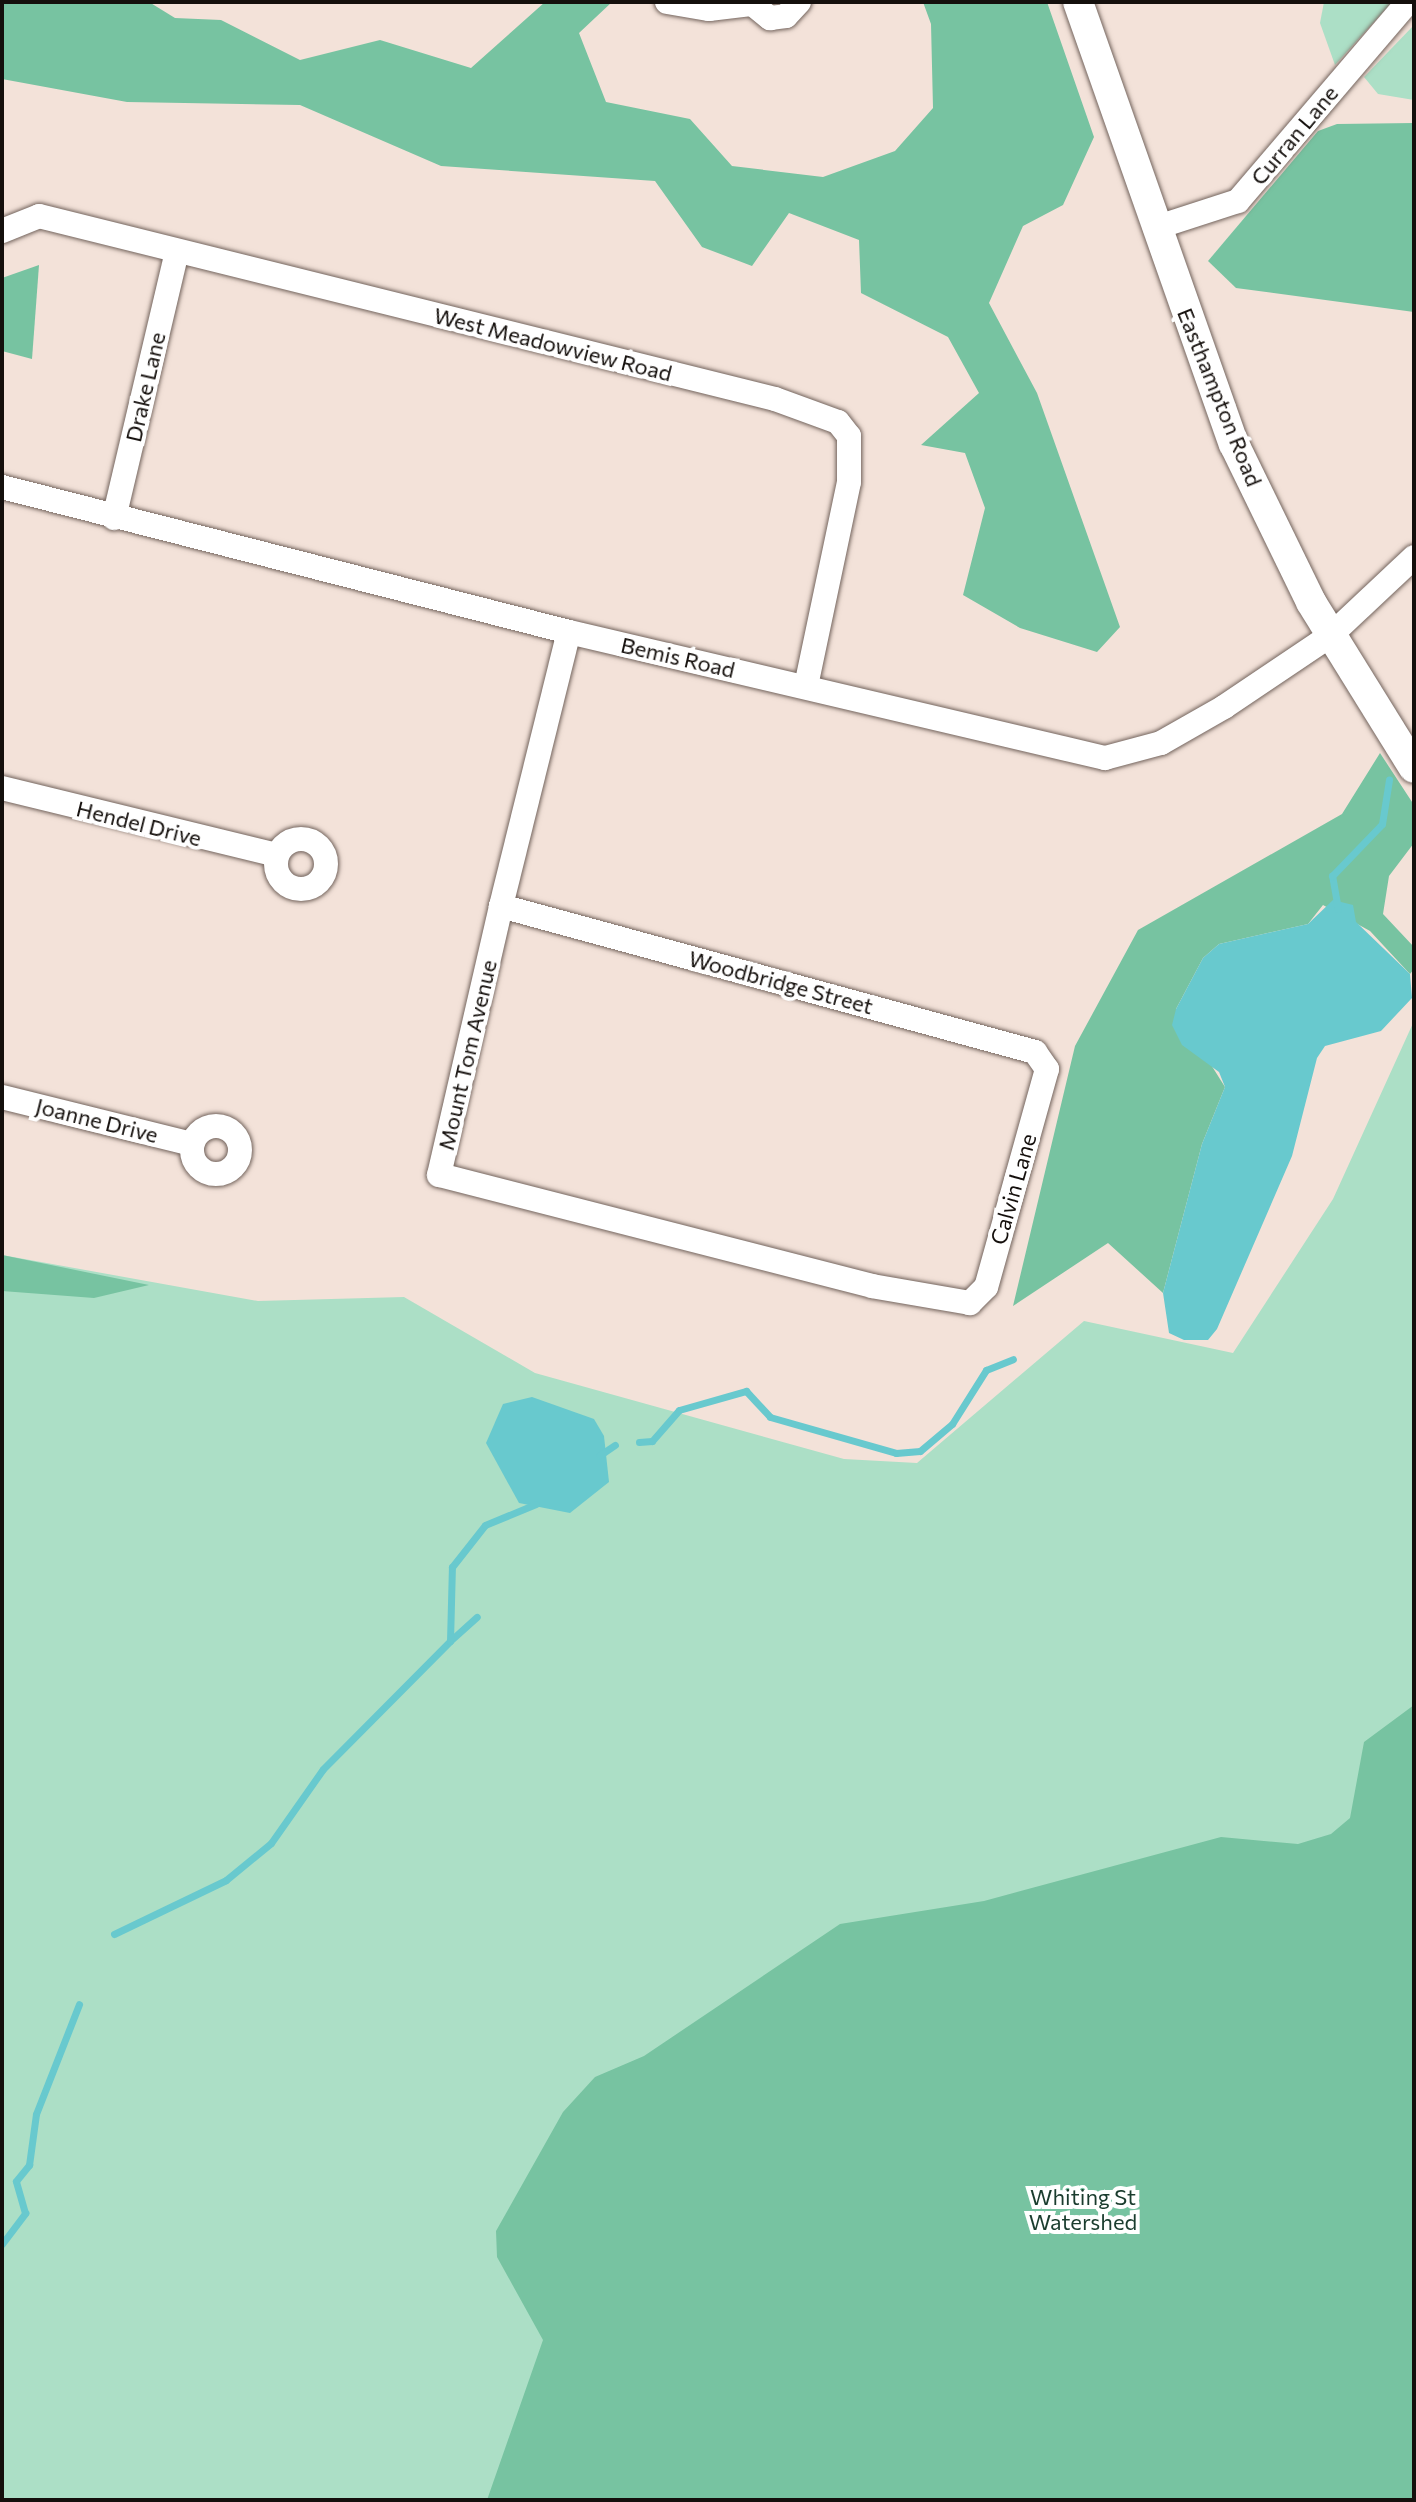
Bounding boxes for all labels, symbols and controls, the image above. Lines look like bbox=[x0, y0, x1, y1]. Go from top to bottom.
street label: Curran Lane bbox=[1245, 80, 1343, 190]
street label: West Meadowview Road bbox=[431, 302, 675, 386]
street label: Easthampton Road bbox=[1172, 304, 1268, 490]
street label: Drake Lane bbox=[120, 330, 170, 444]
street label: Bemis Road bbox=[618, 631, 738, 683]
street label: Hendel Drive bbox=[74, 795, 204, 851]
street label: Woodbridge Street bbox=[686, 945, 876, 1019]
street label: Mount Tom Avenue bbox=[432, 957, 502, 1153]
street label: Joanne Drive bbox=[33, 1092, 161, 1148]
street label: Calvin Lane bbox=[985, 1130, 1041, 1248]
park label: Whiting St Watershed bbox=[1029, 2183, 1137, 2234]

